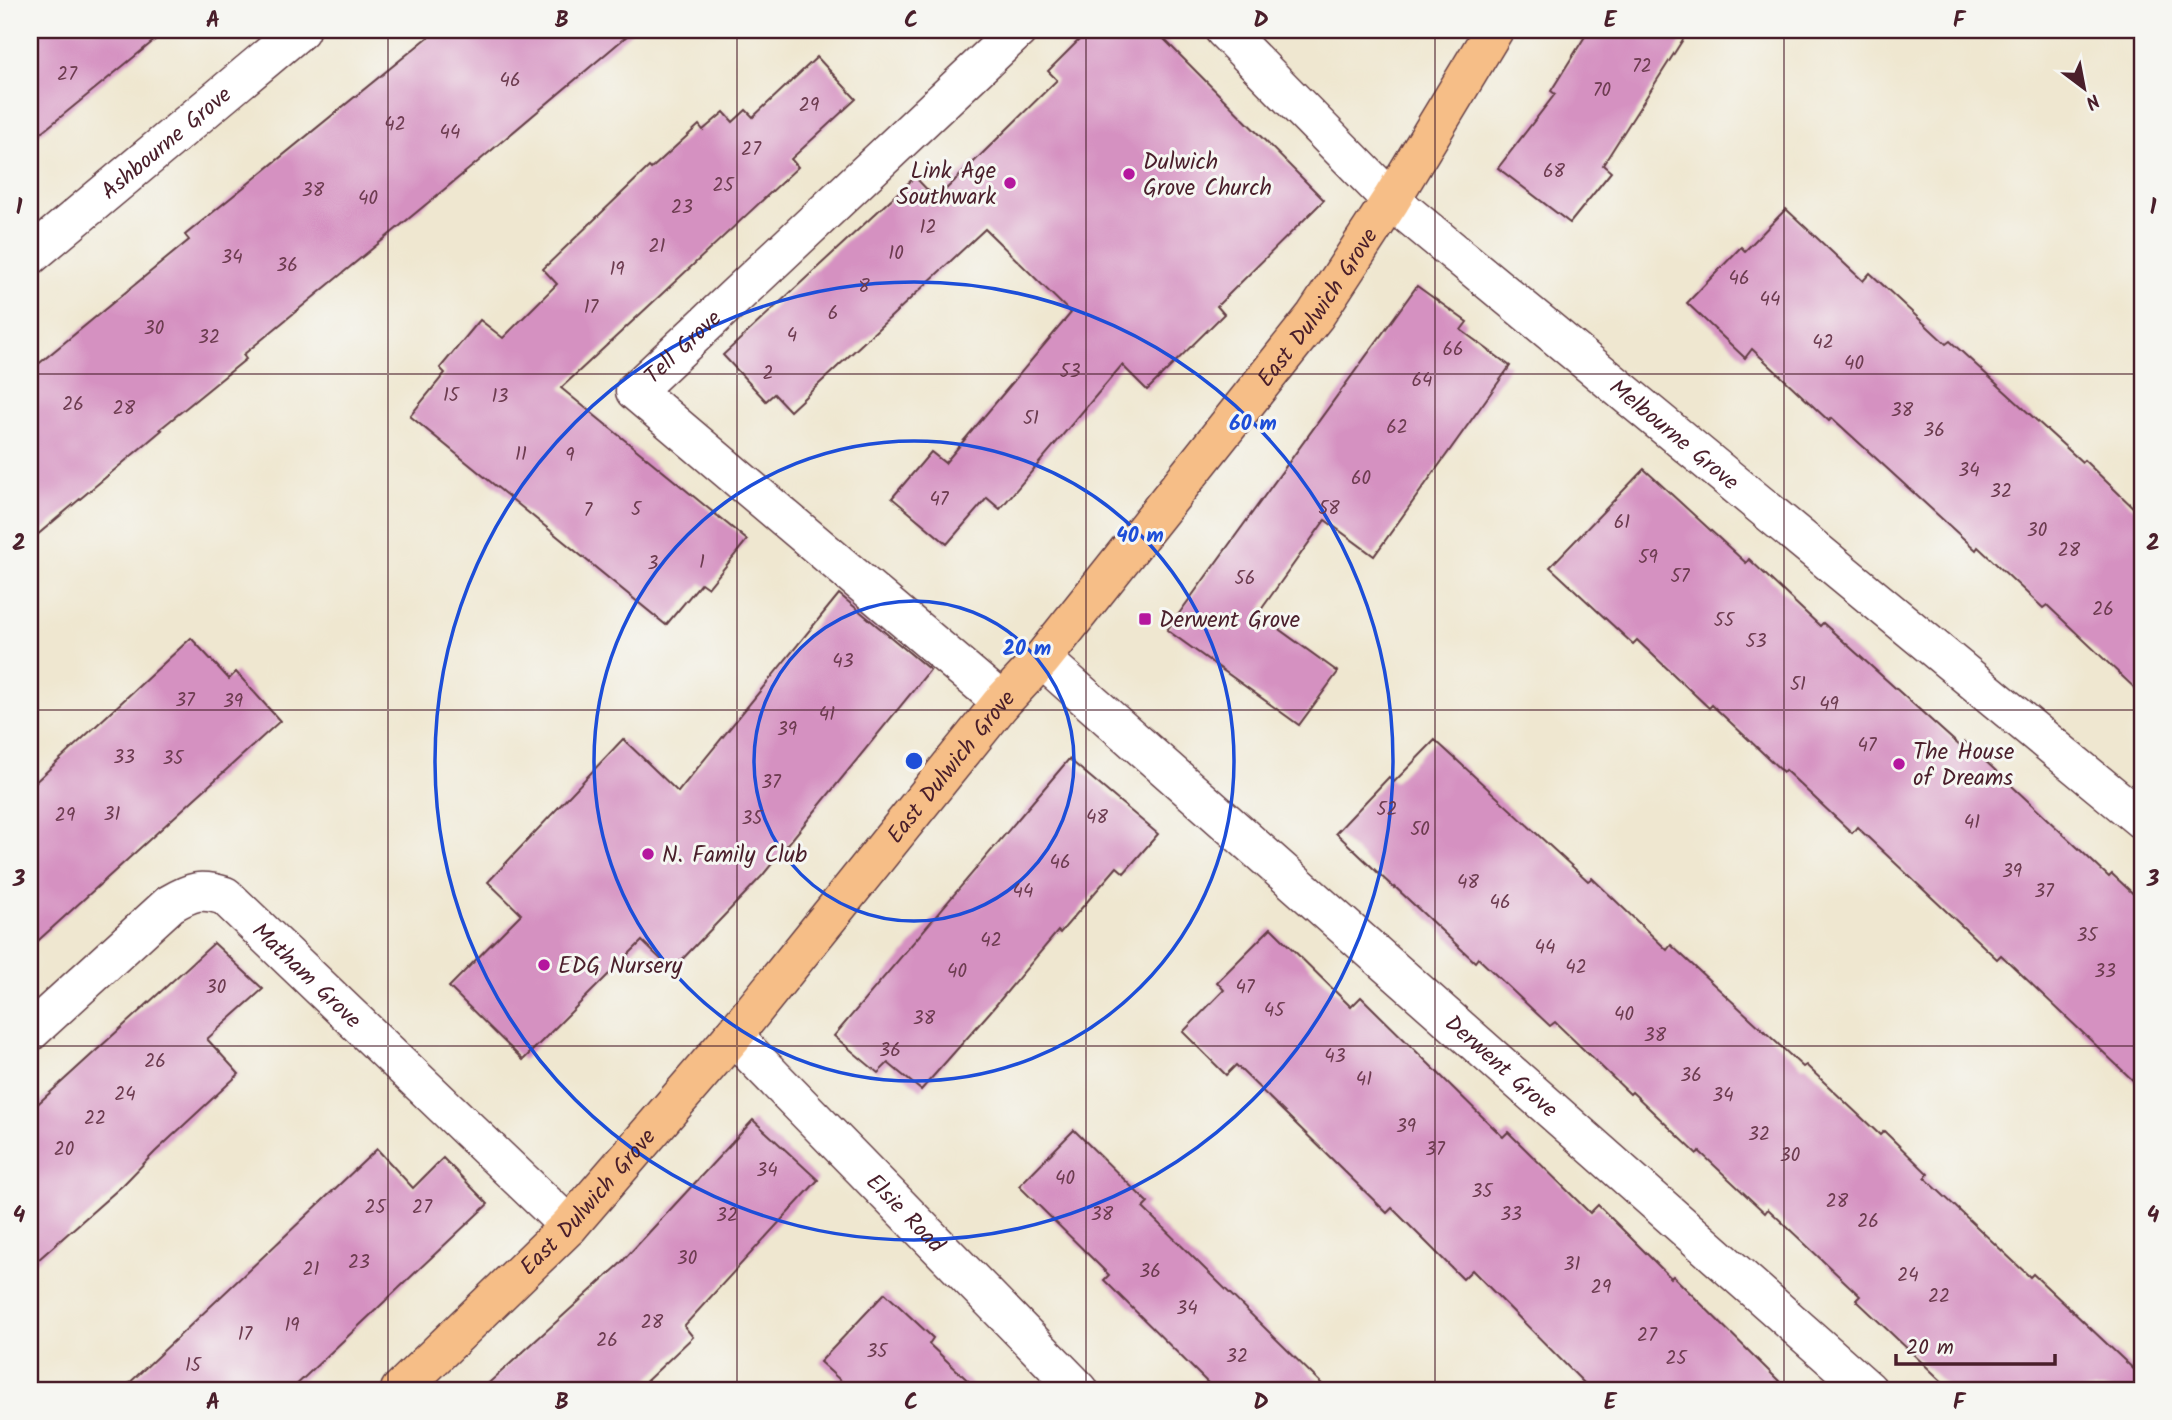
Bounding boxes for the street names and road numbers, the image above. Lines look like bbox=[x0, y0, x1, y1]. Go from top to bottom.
street label: Ashbourne Grove bbox=[94, 78, 240, 210]
street label: East Dulwich Grove bbox=[1249, 221, 1388, 396]
street label: Tell Grove bbox=[637, 302, 731, 394]
street label: Melbourne Grove bbox=[1600, 371, 1746, 500]
street label: East Dulwich Grove bbox=[879, 682, 1025, 852]
street label: Matham Grove bbox=[243, 915, 369, 1038]
street label: Derwent Grove bbox=[1436, 1007, 1565, 1128]
street label: East Dulwich Grove bbox=[512, 1121, 666, 1285]
street label: Elsie Road bbox=[856, 1166, 952, 1263]

